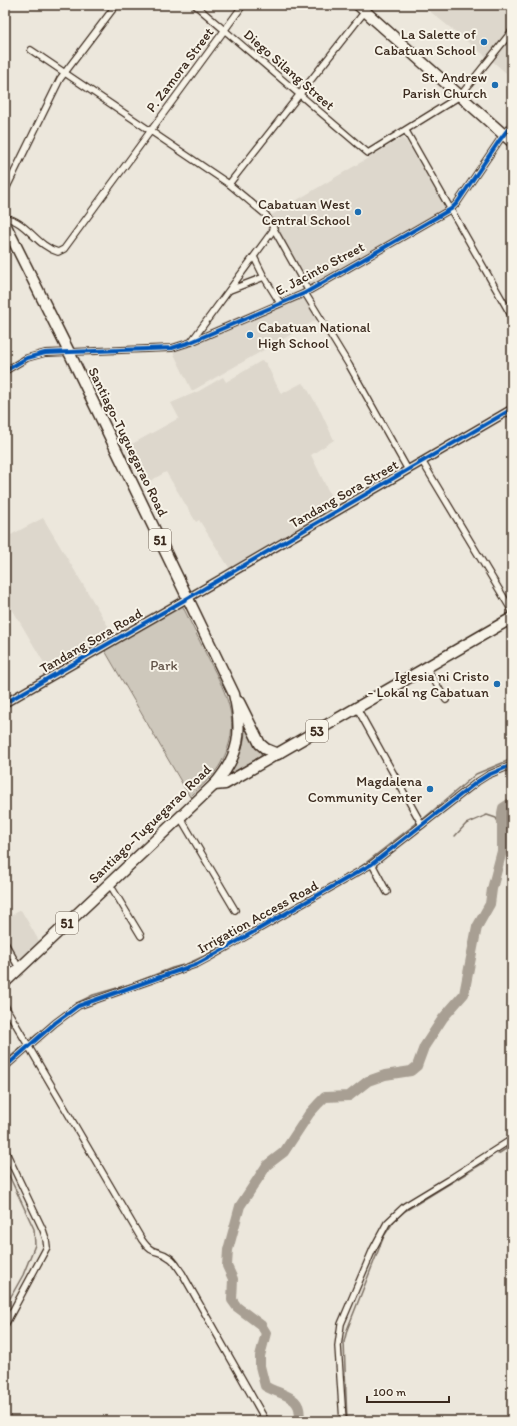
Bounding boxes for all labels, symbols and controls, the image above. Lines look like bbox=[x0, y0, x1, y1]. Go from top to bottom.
street label: P. Zamora Street bbox=[143, 24, 217, 116]
street label: Diego Silang Street bbox=[240, 26, 338, 114]
place label: La Salette of Cabatuan School bbox=[374, 26, 477, 59]
marker: La Salette of Cabatuan School bbox=[479, 37, 489, 47]
place label: St. Andrew Parish Church bbox=[402, 69, 487, 102]
marker: St. Andrew Parish Church bbox=[490, 80, 500, 90]
place label: Cabatuan West Central School bbox=[258, 196, 350, 229]
marker: Cabatuan West Central School bbox=[353, 207, 363, 217]
street label: E. Jacinto Street bbox=[273, 238, 367, 300]
place label: Cabatuan National High School bbox=[258, 319, 371, 352]
marker: Cabatuan National High School bbox=[245, 330, 255, 340]
street label: Santiago-Tuguegarao Road bbox=[84, 365, 172, 520]
street label: Tandang Sora Street bbox=[287, 456, 401, 532]
road number: 51 bbox=[149, 529, 171, 551]
street label: Tandang Sora Road bbox=[37, 605, 146, 677]
park label: Park bbox=[150, 657, 178, 674]
place label: Iglesia ni Cristo - Lokal ng Cabatuan bbox=[368, 668, 489, 701]
marker: Iglesia ni Cristo - Lokal ng Cabatuan bbox=[492, 679, 502, 689]
road number: 53 bbox=[306, 720, 328, 742]
street label: Santiago-Tuguegarao Road bbox=[85, 761, 215, 887]
place label: Magdalena Community Center bbox=[308, 773, 423, 806]
marker: Magdalena Community Center bbox=[425, 784, 435, 794]
street label: Irrigation Access Road bbox=[195, 877, 322, 957]
road number: 51 bbox=[56, 912, 78, 934]
scale bar bbox=[367, 1378, 449, 1404]
text: 100 m bbox=[373, 1385, 406, 1399]

